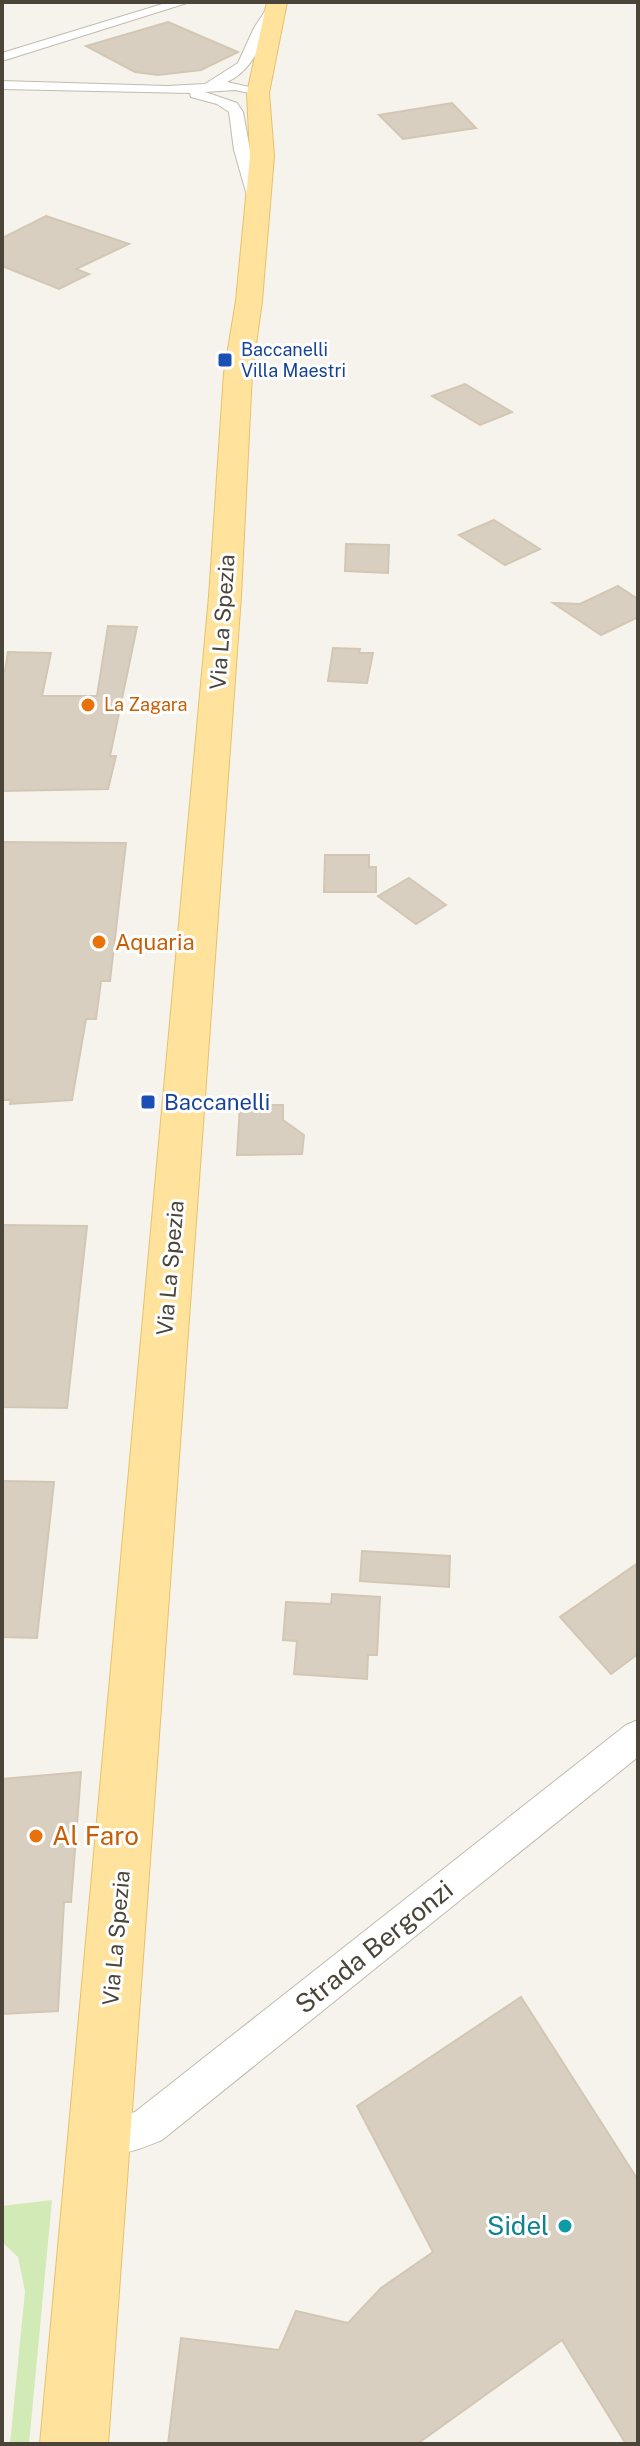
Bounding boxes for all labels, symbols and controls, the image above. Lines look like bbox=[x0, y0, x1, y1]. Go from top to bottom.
place label: Baccanelli Villa Maestri bbox=[241, 339, 346, 381]
marker: Baccanelli Villa Maestri bbox=[216, 351, 234, 369]
street label: Via La Spezia bbox=[204, 553, 240, 691]
place label: La Zagara bbox=[104, 694, 188, 715]
marker: La Zagara bbox=[79, 696, 97, 714]
place label: Aquaria bbox=[115, 929, 195, 955]
marker: Aquaria bbox=[90, 933, 108, 951]
place label: Baccanelli bbox=[164, 1089, 270, 1115]
marker: Baccanelli bbox=[139, 1093, 157, 1111]
street label: Via La Spezia bbox=[151, 1199, 189, 1337]
place label: Al Faro bbox=[52, 1820, 139, 1851]
marker: Al Faro bbox=[27, 1827, 45, 1845]
street label: Via La Spezia bbox=[97, 1869, 135, 2007]
street label: Strada Bergonzi bbox=[289, 1874, 459, 2020]
place label: Sidel bbox=[487, 2210, 549, 2241]
marker: Sidel bbox=[556, 2217, 574, 2235]

